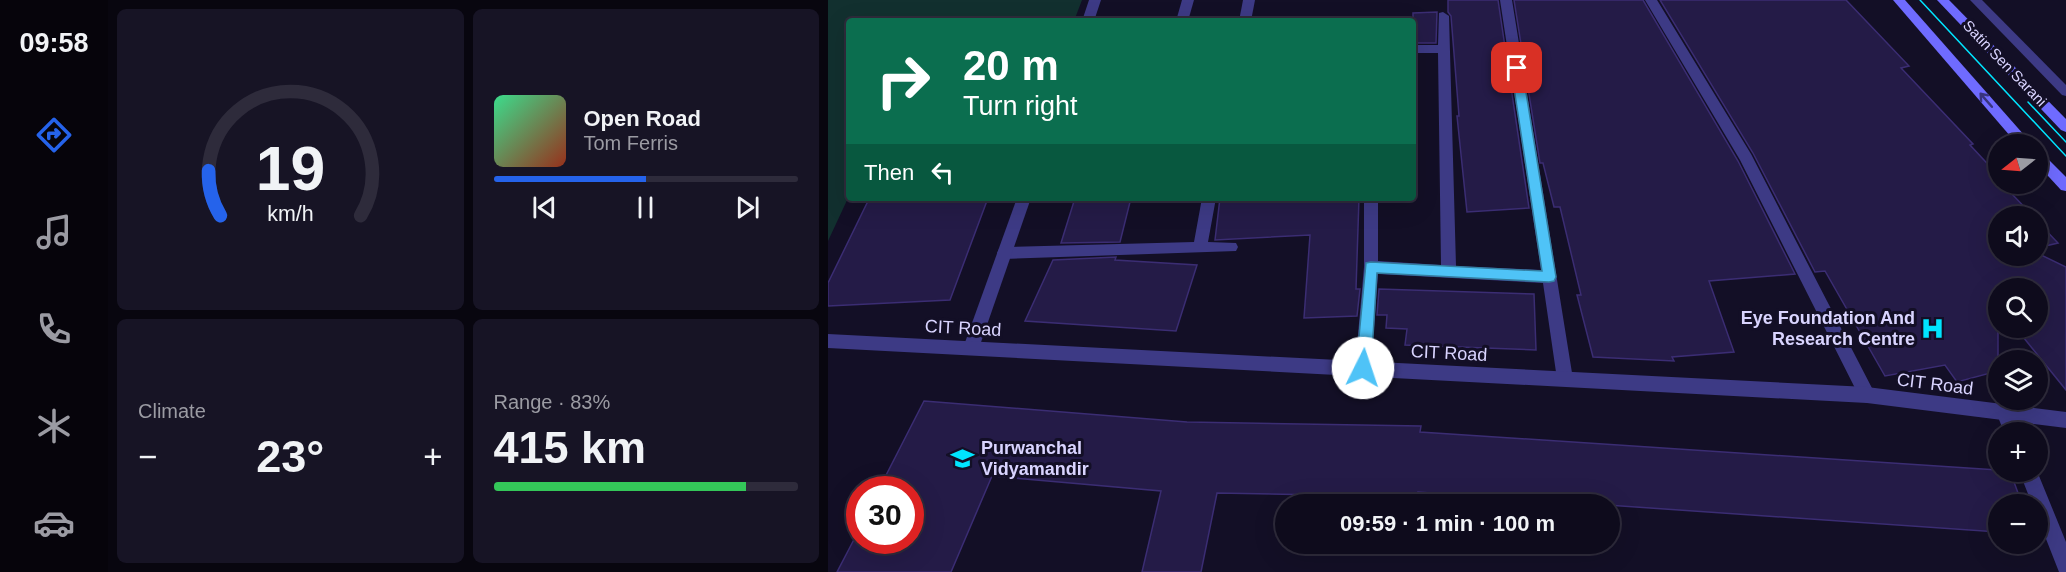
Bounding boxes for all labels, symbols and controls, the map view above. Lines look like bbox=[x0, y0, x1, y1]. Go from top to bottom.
street label: Satin Sen Sarani bbox=[1960, 17, 2050, 109]
text: 09:58 bbox=[19, 28, 89, 58]
icon: right bbox=[864, 42, 942, 120]
text: 20 m bbox=[963, 42, 1059, 89]
pin bbox=[1491, 42, 1542, 93]
icon: arrive bbox=[1500, 51, 1533, 84]
text: Turn right bbox=[963, 91, 1078, 121]
one-way arrow bbox=[1980, 92, 1993, 108]
text: Open Road bbox=[584, 106, 701, 131]
icon: directions bbox=[33, 114, 75, 156]
text: Tom Ferris bbox=[584, 132, 678, 154]
north arrow bbox=[1988, 134, 2048, 194]
map controls bbox=[1988, 134, 2048, 554]
text: 19 bbox=[256, 135, 325, 204]
icon: left bbox=[926, 156, 959, 189]
text: Then bbox=[864, 160, 914, 185]
icon: previous bbox=[528, 191, 561, 224]
icon: pause bbox=[629, 191, 662, 224]
icon: next bbox=[731, 191, 764, 224]
text: km/h bbox=[267, 203, 313, 227]
button: sound bbox=[1988, 206, 2048, 266]
icon: music bbox=[33, 211, 75, 253]
button: search bbox=[1988, 278, 2048, 338]
icon: phone bbox=[33, 308, 75, 350]
place label: Eye Foundation And Research Centre bbox=[1741, 308, 1915, 349]
hospital icon: Eye Foundation And Research Centre bbox=[1920, 315, 1946, 341]
street label: CIT Road bbox=[924, 316, 1002, 340]
position arrow bbox=[1331, 336, 1395, 400]
street label: CIT Road bbox=[1410, 341, 1488, 365]
button: layers bbox=[1988, 350, 2048, 410]
street label: CIT Road bbox=[1896, 369, 1974, 399]
text: Range · 83% bbox=[494, 391, 610, 413]
text: Climate bbox=[138, 400, 206, 422]
icon: climate bbox=[33, 405, 75, 447]
text: 415 km bbox=[494, 422, 646, 473]
button: + bbox=[1988, 422, 2048, 482]
text: 23° bbox=[256, 431, 324, 482]
text: − bbox=[138, 438, 157, 475]
text: + bbox=[423, 438, 443, 475]
place label: Purwanchal Vidyamandir bbox=[981, 438, 1089, 479]
school or university icon: Purwanchal Vidyamandir bbox=[950, 445, 976, 471]
speed limit sign: 30 bbox=[846, 476, 924, 554]
button: − bbox=[1988, 494, 2048, 554]
icon: car bbox=[33, 502, 75, 544]
text: 09:59 · 1 min · 100 m bbox=[1340, 511, 1555, 536]

